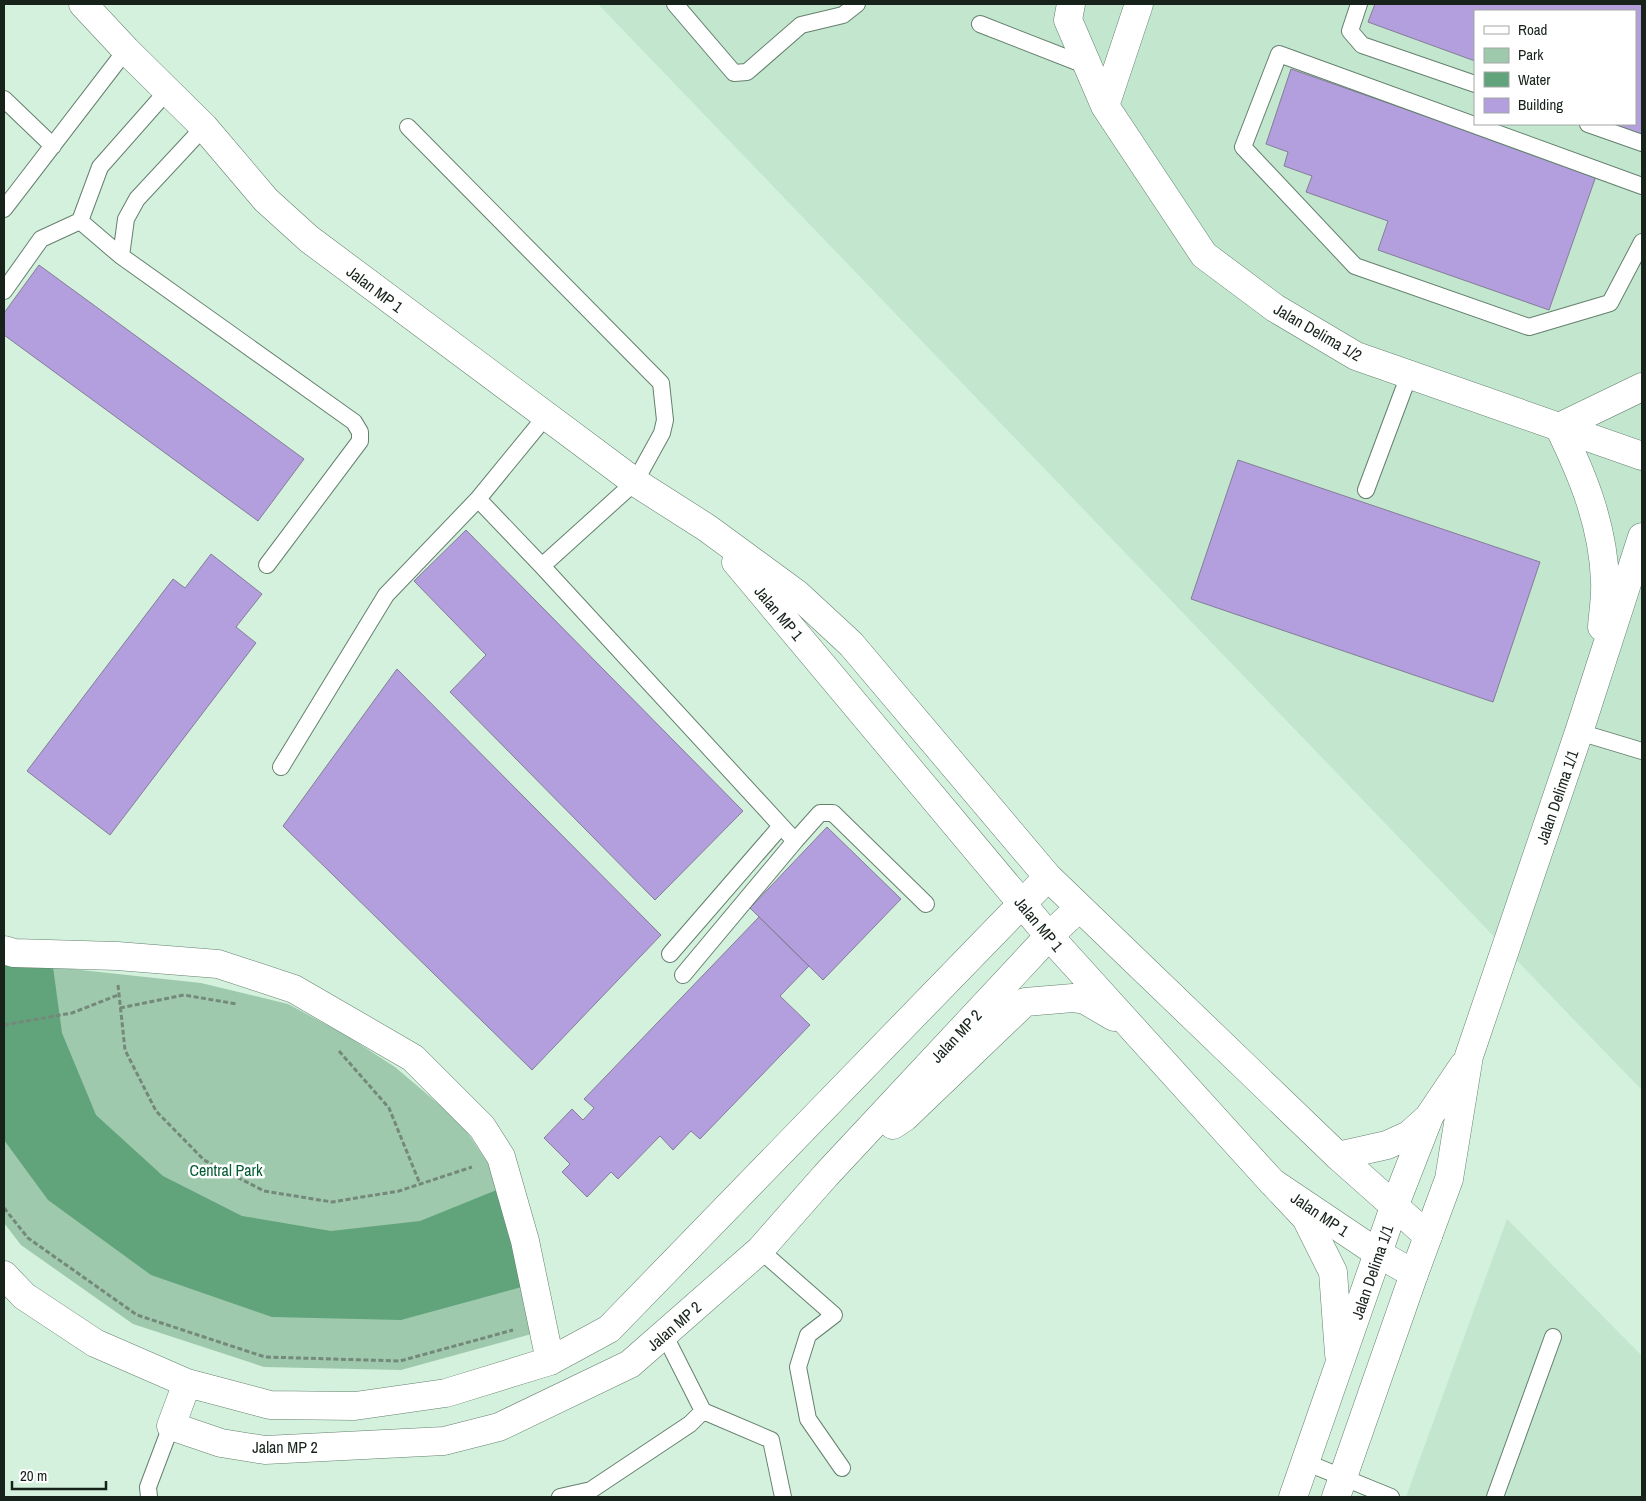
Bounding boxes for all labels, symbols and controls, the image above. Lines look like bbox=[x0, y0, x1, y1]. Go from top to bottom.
legend bbox=[1474, 10, 1636, 125]
text: Road bbox=[1518, 19, 1547, 40]
text: Park bbox=[1518, 44, 1544, 65]
text: Water bbox=[1518, 69, 1550, 90]
text: Building bbox=[1518, 94, 1563, 115]
street label: Jalan MP 1 bbox=[342, 261, 408, 318]
street label: Jalan Delima 1/2 bbox=[1270, 298, 1366, 366]
street label: Jalan MP 1 bbox=[750, 581, 809, 646]
street label: Jalan Delima 1/1 bbox=[1531, 746, 1584, 847]
street label: Jalan MP 1 bbox=[1010, 892, 1069, 957]
street label: Jalan MP 2 bbox=[926, 1005, 986, 1067]
park label: Central Park bbox=[190, 1159, 263, 1181]
street label: Jalan MP 1 bbox=[1287, 1187, 1354, 1242]
street label: Jalan Delima 1/1 bbox=[1346, 1221, 1399, 1322]
street label: Jalan MP 2 bbox=[642, 1296, 706, 1356]
street label: Jalan MP 2 bbox=[252, 1436, 318, 1458]
scale bar bbox=[12, 1458, 106, 1490]
text: 20 m bbox=[20, 1465, 47, 1486]

